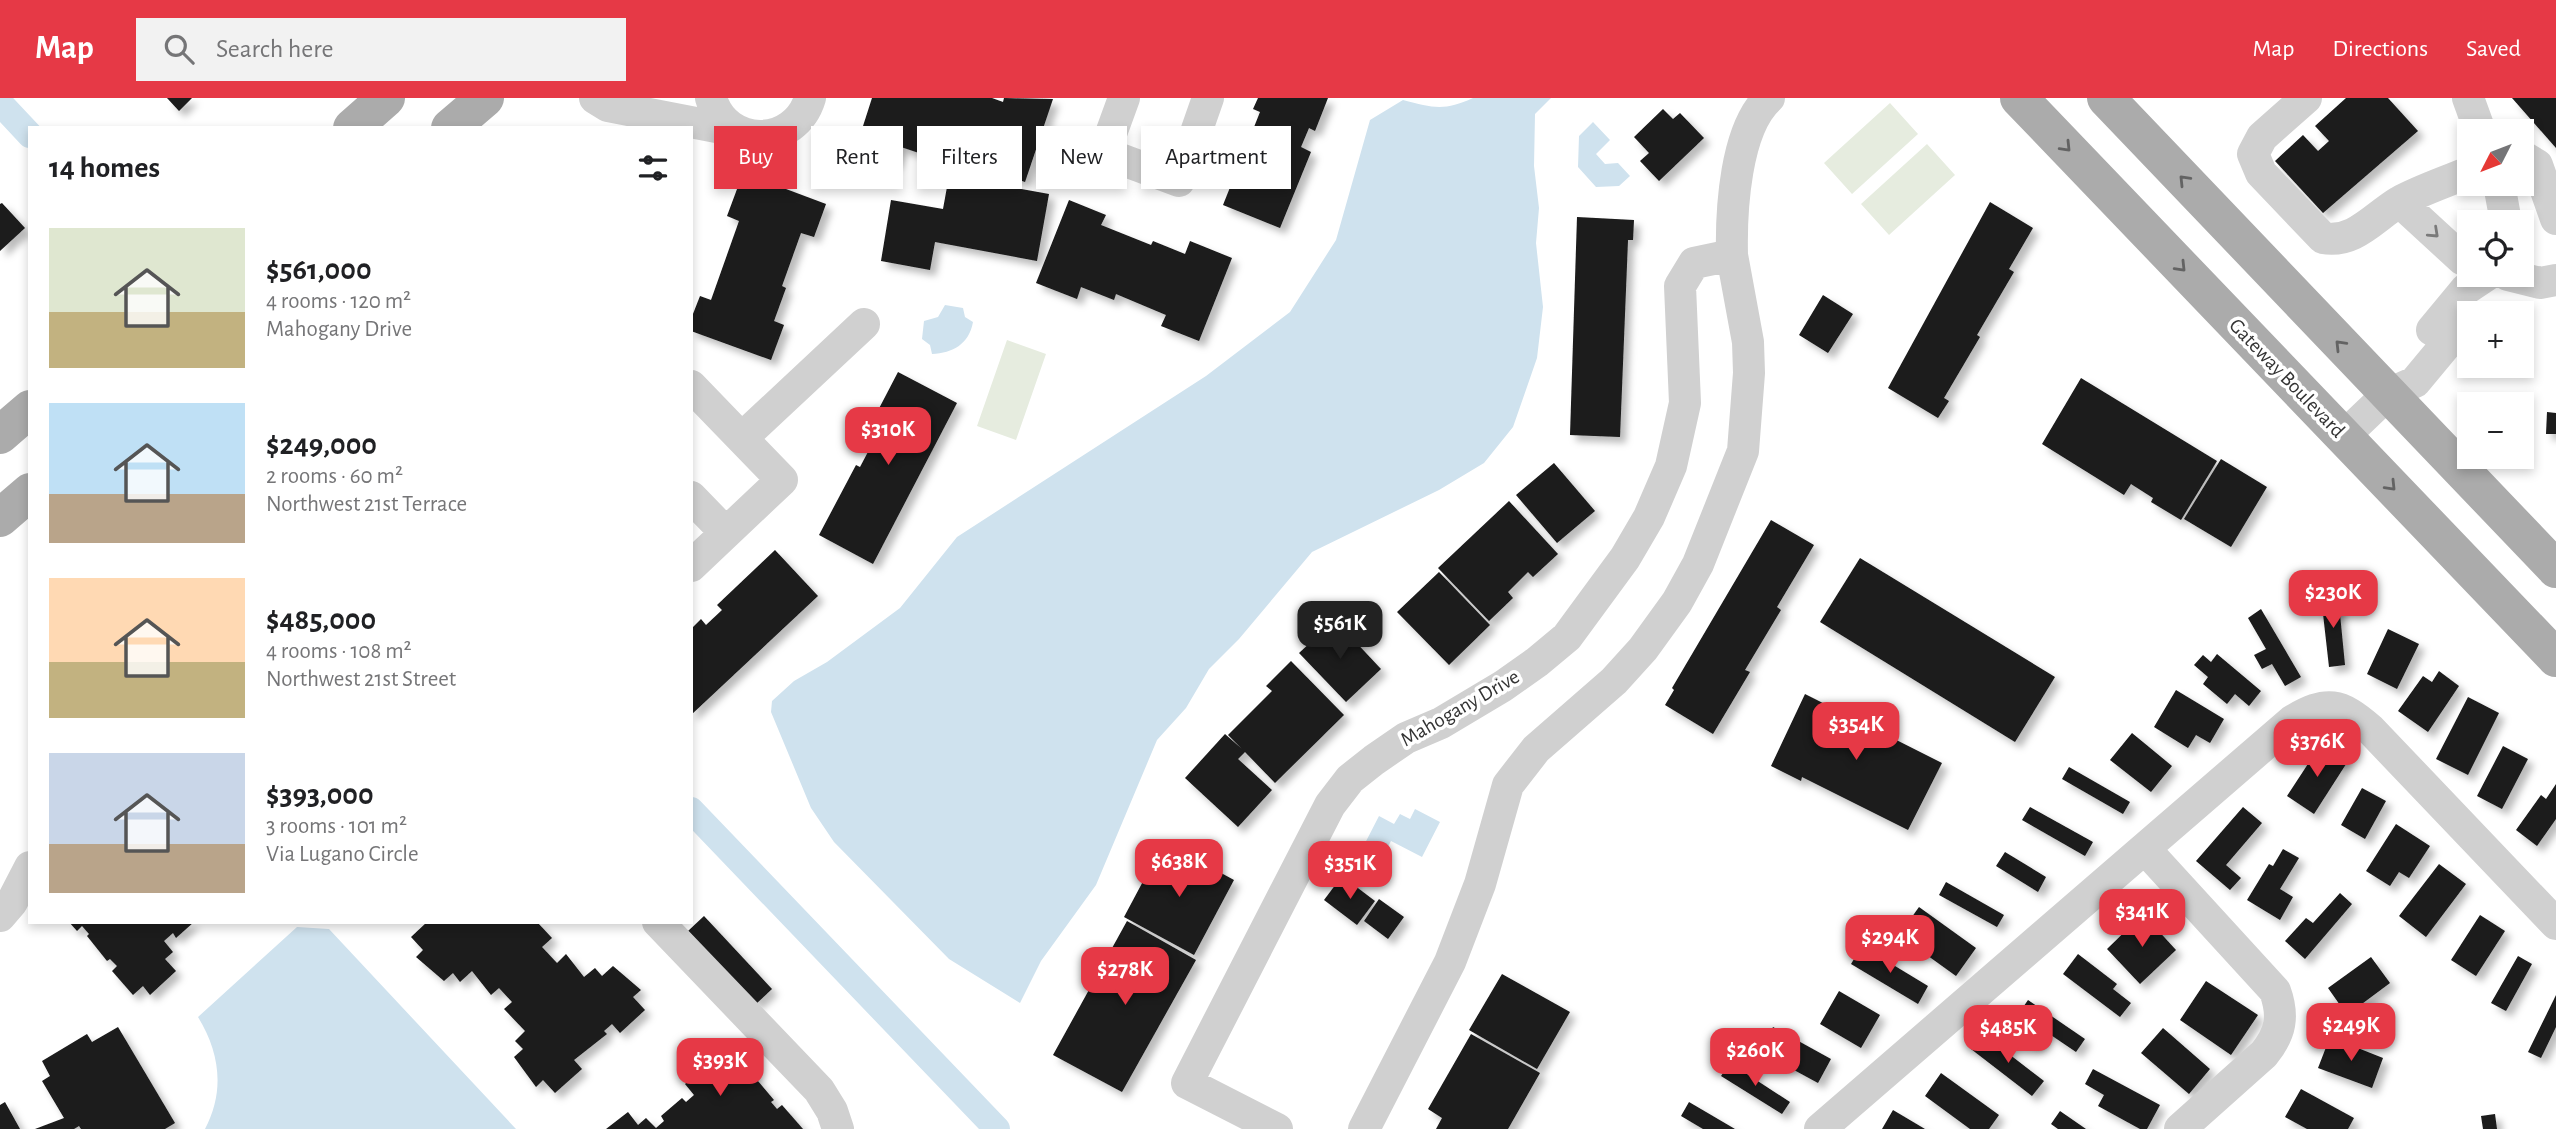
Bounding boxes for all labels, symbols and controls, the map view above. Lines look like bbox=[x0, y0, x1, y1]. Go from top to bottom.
search box bbox=[136, 18, 626, 81]
icon: search bbox=[160, 30, 198, 68]
text: Map bbox=[35, 32, 94, 65]
text: Search here bbox=[216, 36, 334, 62]
text: Map bbox=[2252, 37, 2294, 61]
text: Directions bbox=[2332, 37, 2428, 61]
text: Saved bbox=[2466, 37, 2521, 61]
north arrow bbox=[2457, 119, 2534, 196]
map controls bbox=[2457, 119, 2534, 469]
chip: Buy bbox=[714, 126, 797, 189]
chip: Rent bbox=[811, 126, 903, 189]
chip: Filters bbox=[917, 126, 1022, 189]
chip: New bbox=[1036, 126, 1127, 189]
chip: Apartment bbox=[1141, 126, 1291, 189]
one-way arrow bbox=[2058, 139, 2071, 152]
icon: filters bbox=[634, 149, 672, 187]
text: 14 homes bbox=[49, 153, 160, 183]
one-way arrow bbox=[2179, 175, 2192, 188]
button: locate bbox=[2457, 210, 2534, 287]
one-way arrow bbox=[2426, 225, 2439, 238]
text: $561,000 bbox=[266, 255, 372, 285]
icon: home bbox=[105, 256, 189, 340]
one-way arrow bbox=[2173, 259, 2186, 272]
text: 4 rooms · 120 m² bbox=[266, 290, 411, 313]
button: + bbox=[2457, 301, 2534, 378]
street label: Gateway Boulevard bbox=[2225, 314, 2349, 442]
text: Mahogany Drive bbox=[266, 318, 412, 341]
one-way arrow bbox=[2336, 340, 2349, 353]
button: − bbox=[2457, 392, 2534, 469]
pin: $310K bbox=[839, 408, 937, 467]
text: $310K bbox=[861, 418, 915, 441]
text: $249,000 bbox=[266, 430, 377, 460]
icon: home bbox=[105, 431, 189, 515]
text: 2 rooms · 60 m² bbox=[266, 465, 403, 488]
one-way arrow bbox=[2382, 478, 2395, 491]
text: Northwest 21st Terrace bbox=[266, 493, 467, 516]
pin: $230K bbox=[2284, 570, 2382, 630]
text: $230K bbox=[2305, 581, 2361, 604]
pin: $561K bbox=[1291, 602, 1389, 661]
text: $485,000 bbox=[266, 605, 376, 635]
icon: home bbox=[105, 606, 189, 690]
text: $561K bbox=[1313, 612, 1367, 635]
text: 4 rooms · 108 m² bbox=[266, 640, 412, 663]
street label: Mahogany Drive bbox=[1397, 666, 1523, 750]
text: Northwest 21st Street bbox=[266, 668, 456, 691]
pin: $354K bbox=[1807, 702, 1905, 762]
text: $354K bbox=[1828, 713, 1884, 736]
pin: $376K bbox=[2268, 720, 2366, 779]
text: $376K bbox=[2290, 730, 2344, 753]
text: $393,000 bbox=[266, 780, 374, 810]
icon: home bbox=[105, 781, 189, 865]
text: 3 rooms · 101 m² bbox=[266, 815, 407, 838]
pin: $638K bbox=[1130, 840, 1228, 899]
pin: $351K bbox=[1301, 842, 1399, 901]
text: Via Lugano Circle bbox=[266, 843, 419, 866]
text: $638K bbox=[1151, 850, 1207, 873]
text: $351K bbox=[1324, 852, 1376, 875]
pin: $341K bbox=[2093, 890, 2191, 949]
text: $341K bbox=[2115, 900, 2169, 923]
pin: $294K bbox=[1841, 916, 1939, 975]
text: $294K bbox=[1861, 926, 1919, 949]
pin: $278K bbox=[1076, 948, 1174, 1007]
text: $278K bbox=[1097, 958, 1153, 981]
pin: $249K bbox=[2302, 1004, 2400, 1063]
pin: $485K bbox=[1959, 1006, 2057, 1065]
text: $249K bbox=[2322, 1014, 2380, 1037]
text: $485K bbox=[1980, 1016, 2036, 1039]
pin: $260K bbox=[1706, 1028, 1804, 1088]
pin: $393K bbox=[671, 1038, 769, 1098]
text: $260K bbox=[1726, 1039, 1784, 1062]
text: $393K bbox=[693, 1049, 747, 1072]

